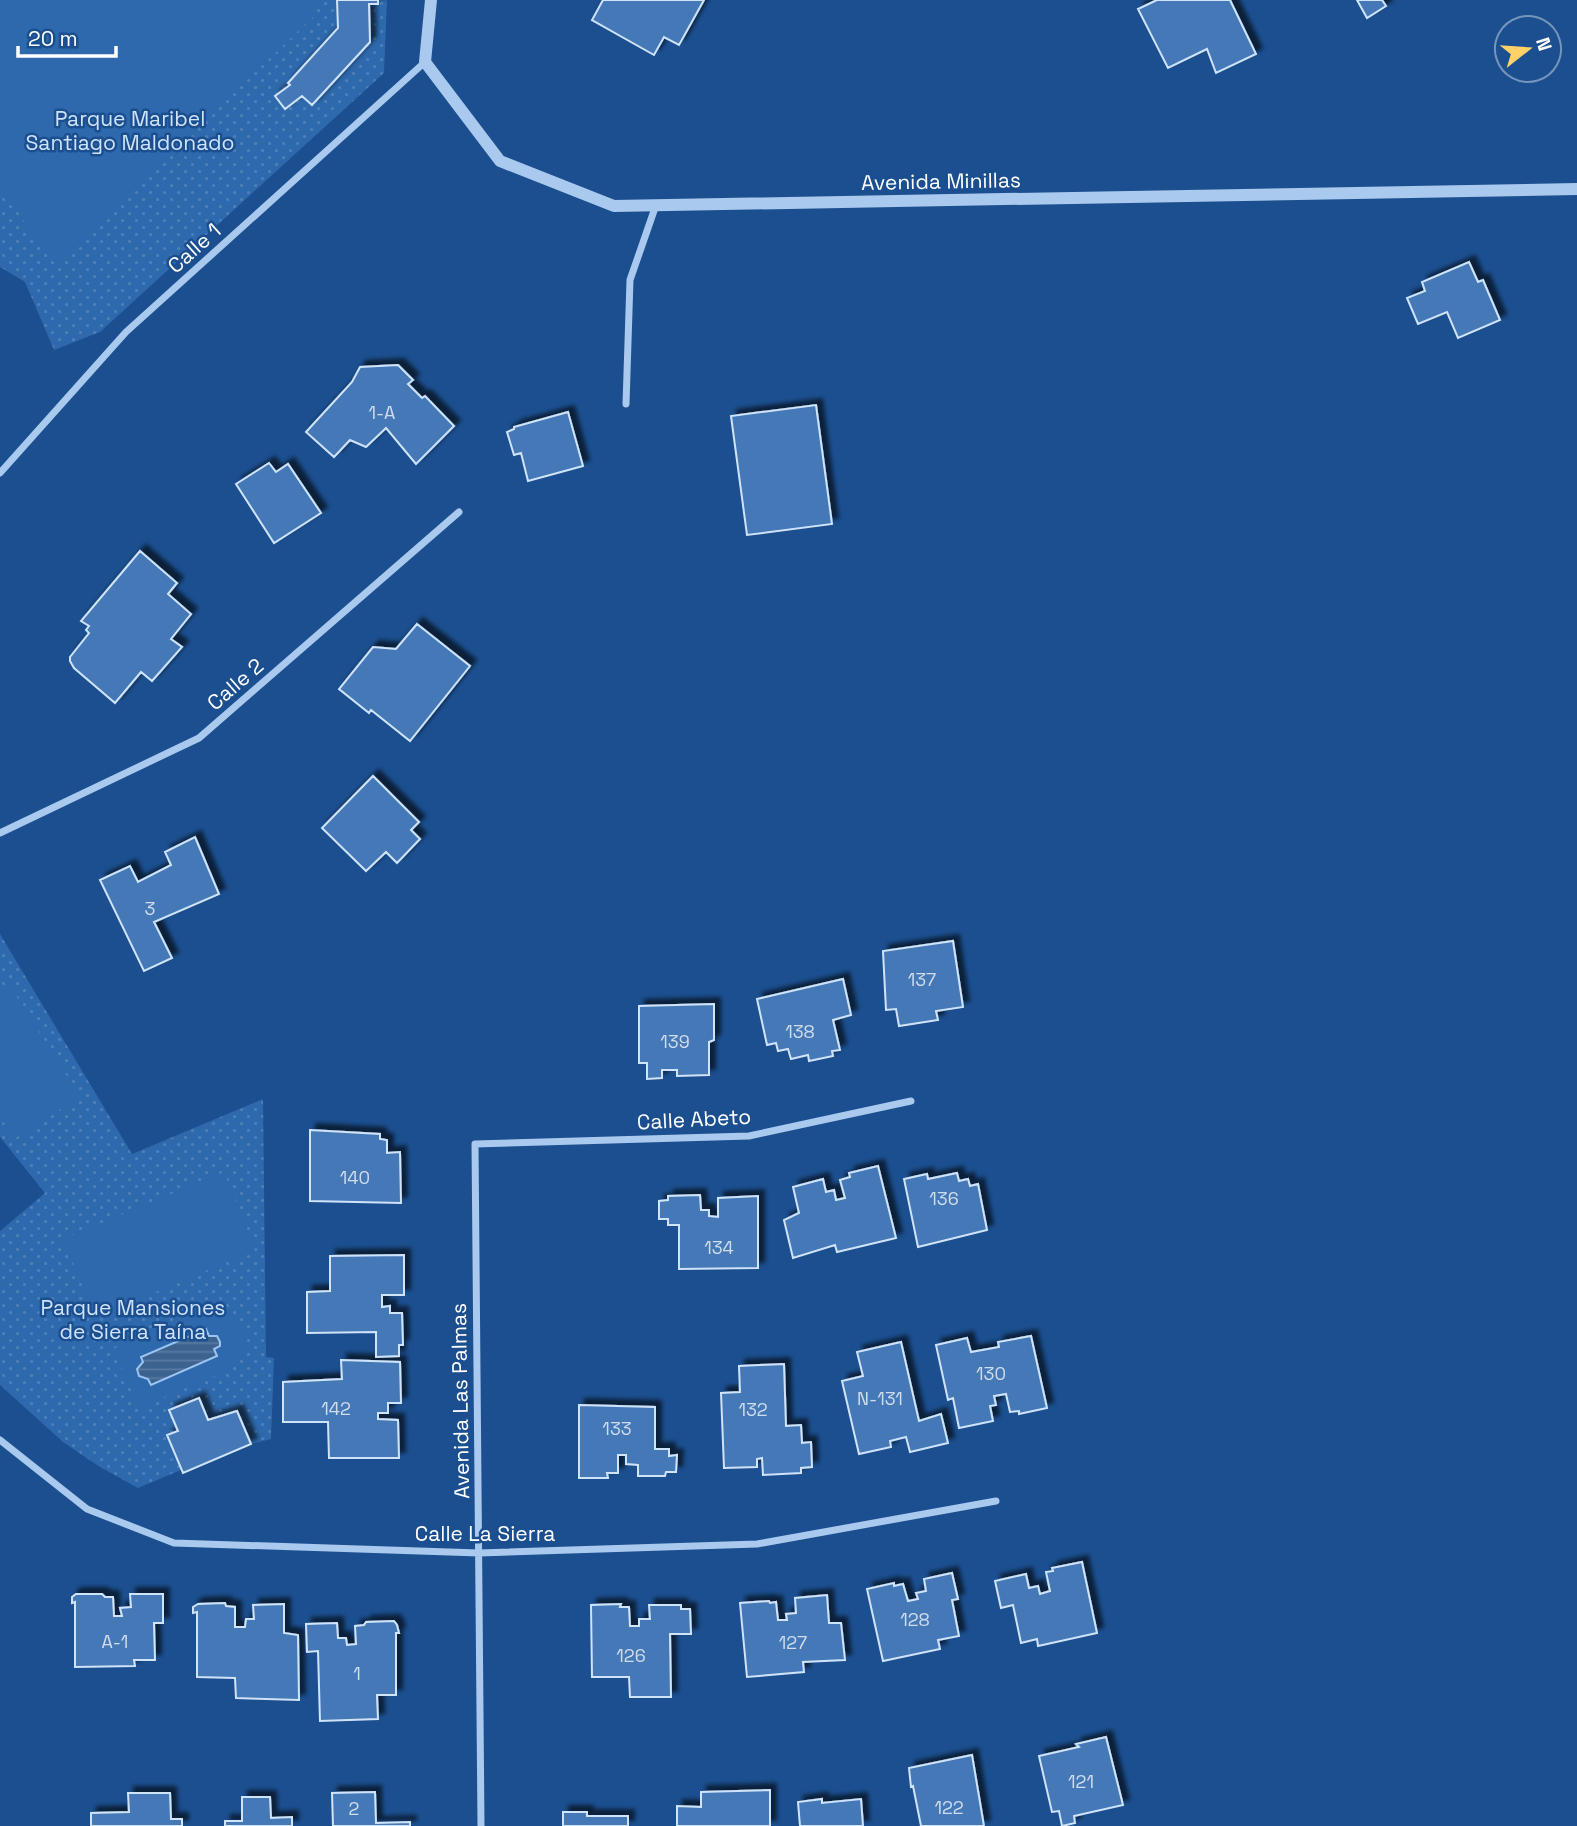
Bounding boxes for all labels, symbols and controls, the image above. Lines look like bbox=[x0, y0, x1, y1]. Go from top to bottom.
scale bar bbox=[18, 14, 116, 58]
north arrow bbox=[1493, 14, 1563, 84]
text: 20 m bbox=[28, 25, 78, 52]
text: N bbox=[1530, 34, 1558, 54]
park label: Parque Maribel Santiago Maldonado bbox=[25, 105, 235, 156]
street label: Avenida Minillas bbox=[861, 166, 1021, 196]
street label: Calle 1 bbox=[162, 217, 226, 279]
house number: 1-A bbox=[369, 401, 395, 424]
street label: Calle 2 bbox=[201, 652, 269, 716]
house number: 3 bbox=[145, 897, 155, 920]
house number: 137 bbox=[908, 968, 936, 991]
house number: 138 bbox=[785, 1020, 815, 1043]
house number: 139 bbox=[660, 1030, 690, 1053]
street label: Calle Abeto bbox=[636, 1103, 752, 1135]
house number: 140 bbox=[340, 1166, 370, 1189]
house number: 136 bbox=[929, 1187, 959, 1210]
house number: 134 bbox=[704, 1236, 734, 1259]
park label: Parque Mansiones de Sierra Taína bbox=[41, 1294, 225, 1345]
street label: Avenida Las Palmas bbox=[445, 1303, 475, 1499]
house number: 130 bbox=[976, 1362, 1006, 1385]
house number: N-131 bbox=[857, 1387, 903, 1410]
house number: 142 bbox=[321, 1397, 351, 1420]
house number: 132 bbox=[738, 1398, 768, 1421]
house number: 133 bbox=[602, 1417, 632, 1440]
street label: Calle La Sierra bbox=[415, 1520, 555, 1547]
house number: 128 bbox=[900, 1608, 930, 1631]
house number: A-1 bbox=[102, 1630, 128, 1653]
house number: 127 bbox=[779, 1631, 807, 1654]
house number: 126 bbox=[616, 1644, 646, 1667]
house number: 1 bbox=[353, 1662, 361, 1685]
house number: 121 bbox=[1068, 1770, 1094, 1793]
house number: 122 bbox=[934, 1796, 964, 1819]
house number: 2 bbox=[349, 1797, 359, 1820]

